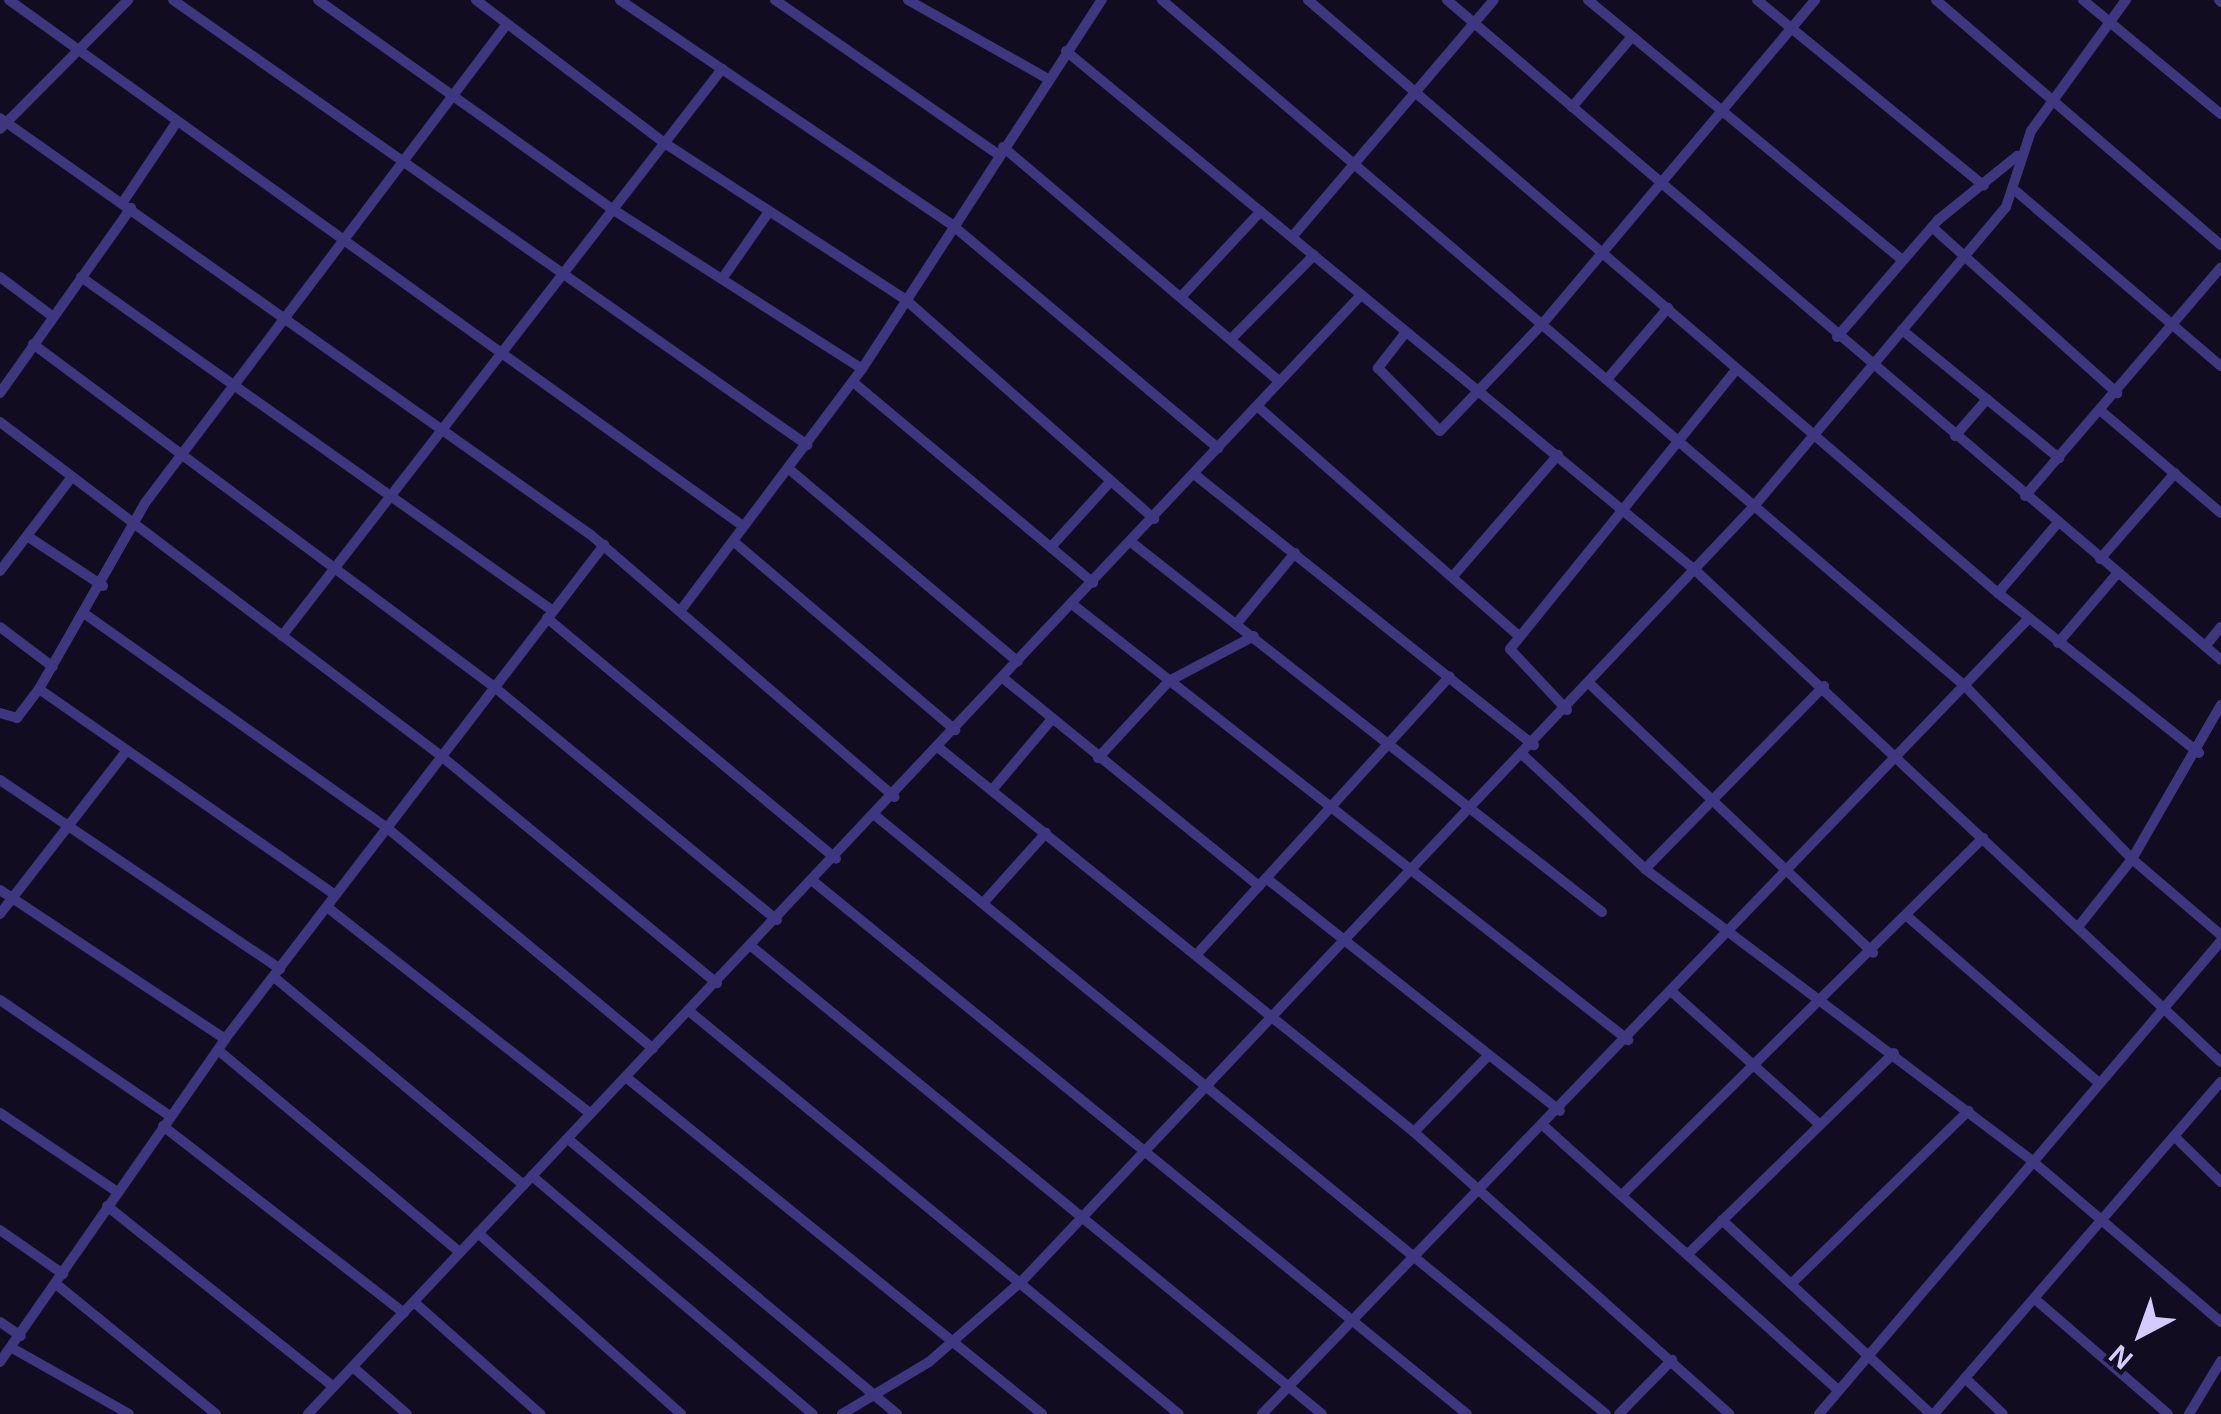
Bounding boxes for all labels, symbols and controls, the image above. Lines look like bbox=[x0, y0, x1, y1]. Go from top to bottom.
north arrow bbox=[2091, 1284, 2191, 1384]
text: N bbox=[2103, 1339, 2139, 1375]

